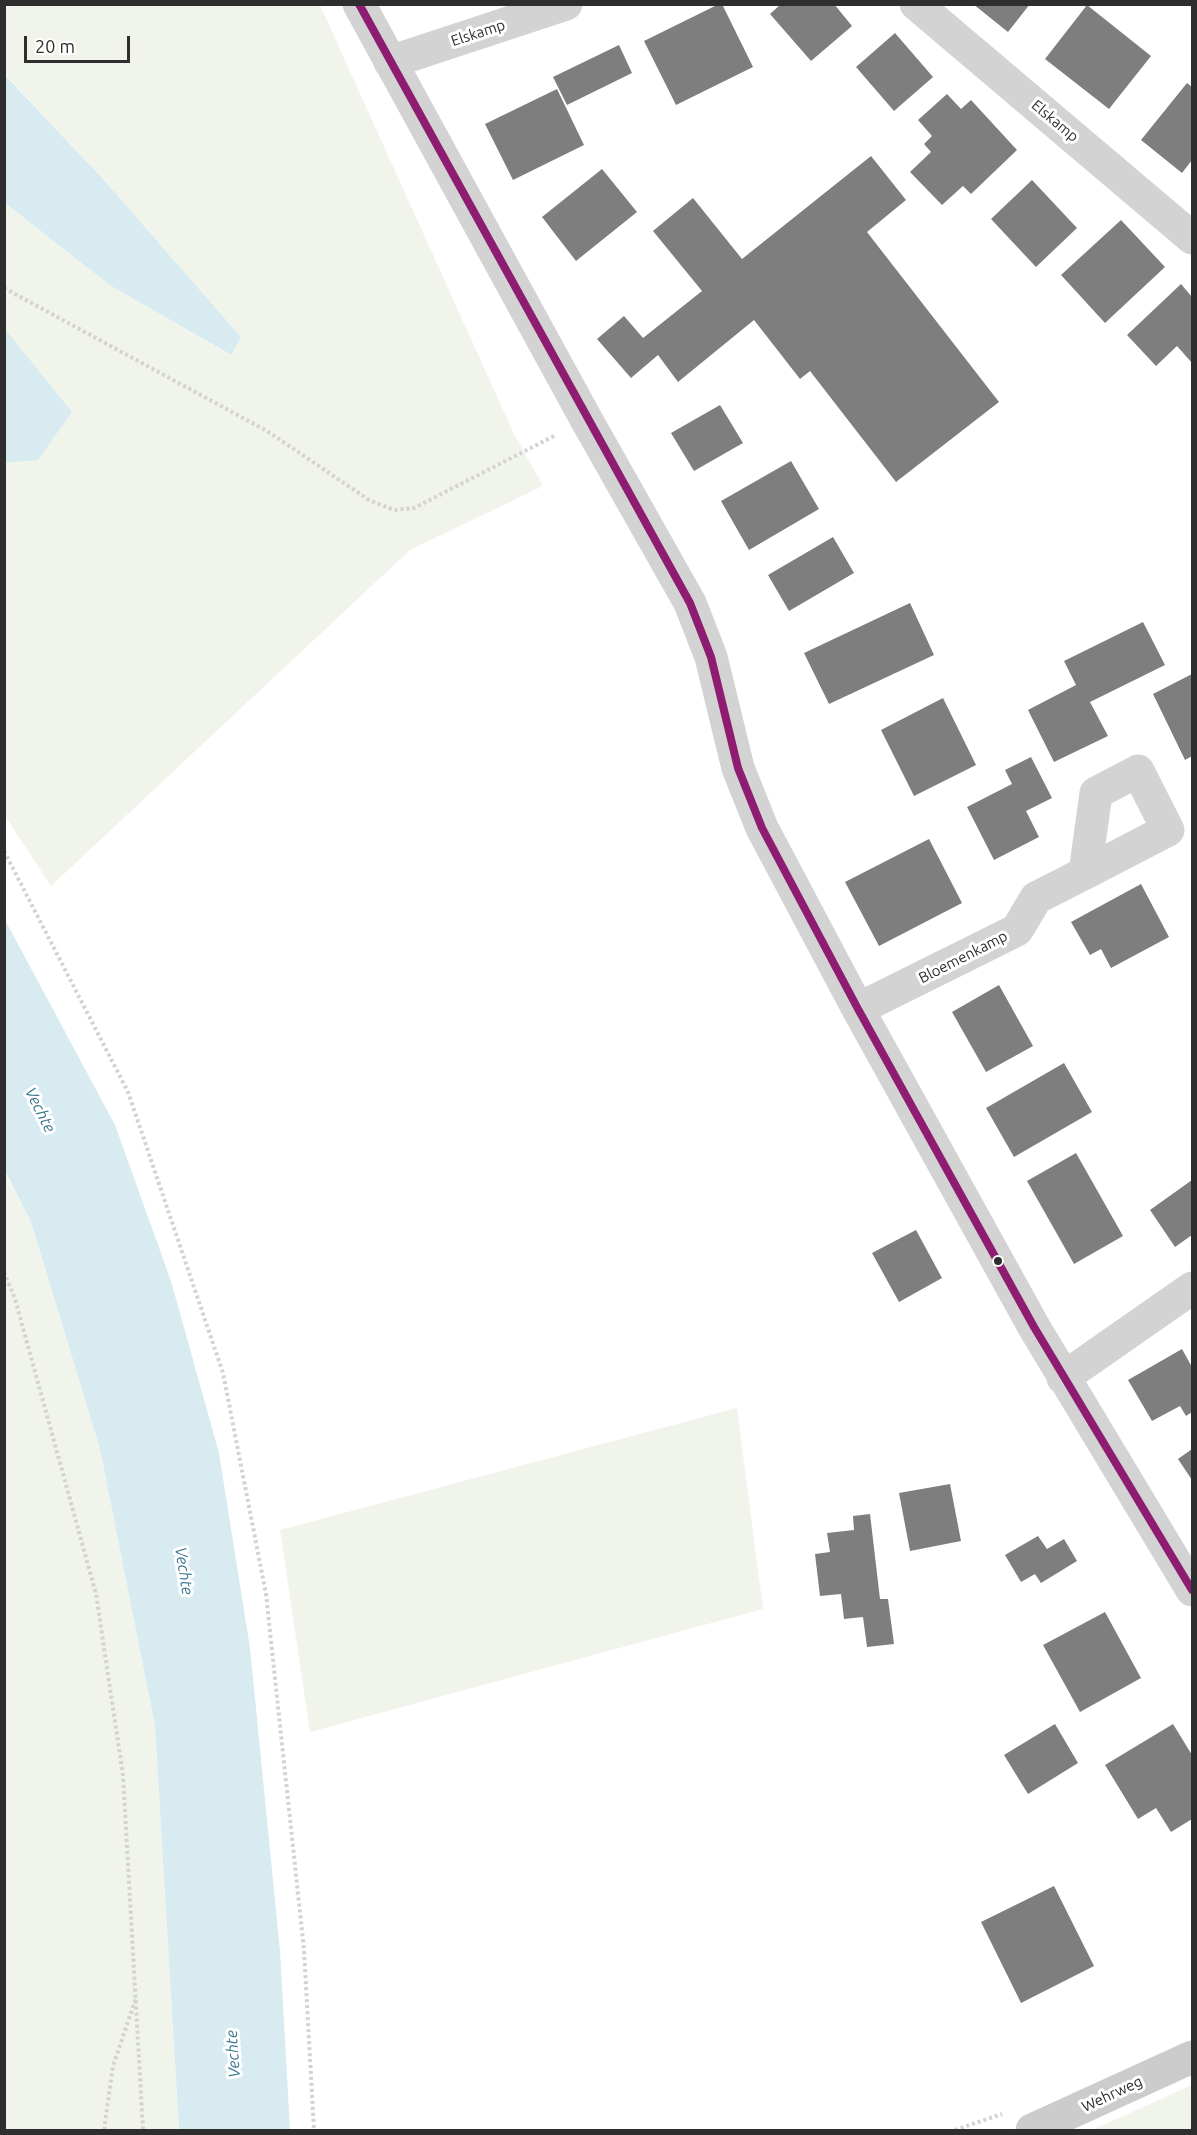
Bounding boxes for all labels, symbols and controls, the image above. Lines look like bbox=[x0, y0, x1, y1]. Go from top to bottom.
street label: Elskamp bbox=[449, 16, 507, 50]
scale bar bbox=[27, 24, 134, 62]
text: 20 m bbox=[35, 36, 75, 56]
street label: Elskamp bbox=[1028, 96, 1082, 146]
street label: Bloemenkamp bbox=[916, 927, 1010, 987]
water label: Vechte bbox=[21, 1084, 59, 1136]
unlabelled marker bbox=[992, 1255, 1004, 1267]
water label: Vechte bbox=[171, 1546, 197, 1596]
water label: Vechte bbox=[222, 2029, 244, 2079]
street label: Wehrweg bbox=[1079, 2072, 1145, 2116]

